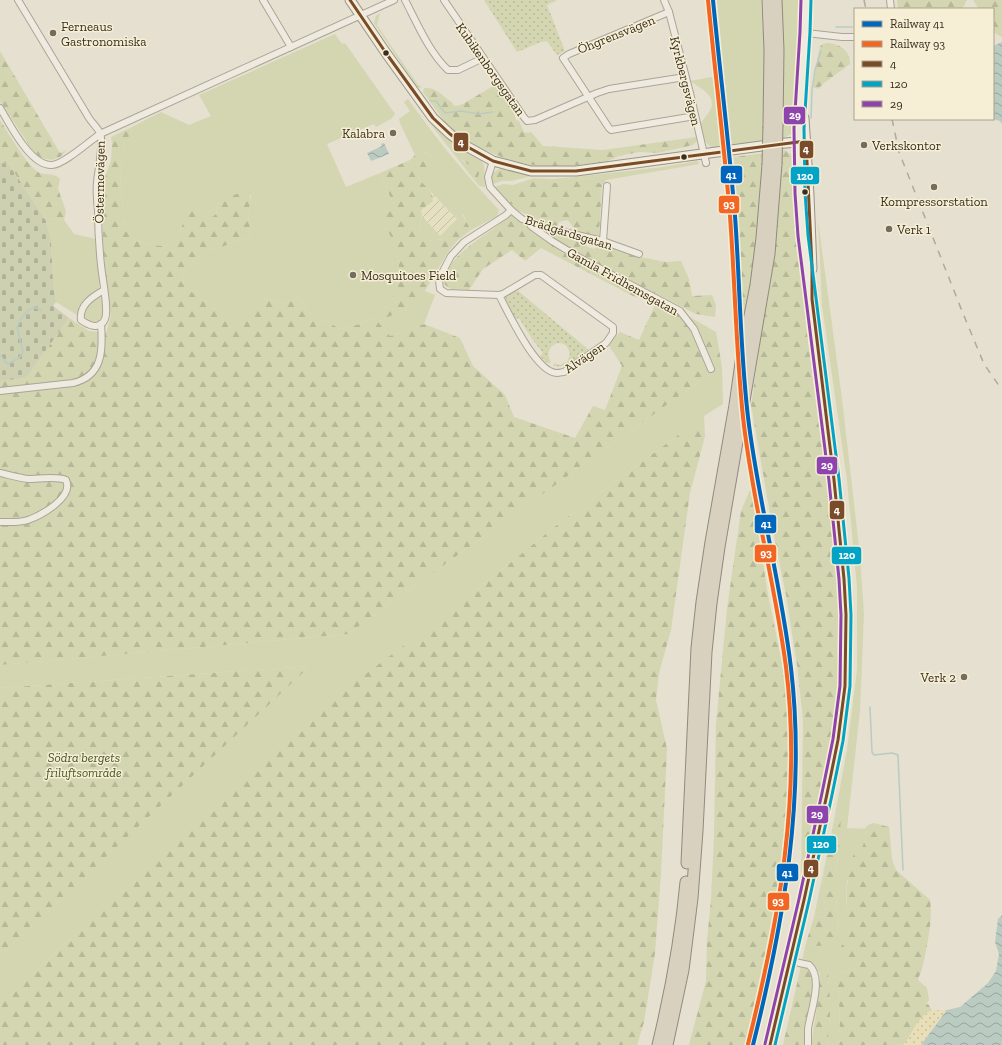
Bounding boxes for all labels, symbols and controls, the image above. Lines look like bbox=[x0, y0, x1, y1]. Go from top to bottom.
legend bbox=[854, 8, 994, 120]
street label: Öhgrensvägen bbox=[575, 12, 658, 57]
text: Railway 41 bbox=[890, 17, 944, 31]
place label: Ferneaus Gastronomiska bbox=[61, 19, 147, 49]
street label: Kubikenborgsgatan bbox=[453, 20, 529, 119]
marker: Ferneaus Gastronomiska bbox=[48, 28, 58, 38]
street label: Kyrkbergsvägen bbox=[667, 35, 704, 128]
text: Railway 93 bbox=[890, 37, 945, 51]
unlabelled marker bbox=[381, 48, 391, 58]
text: 4 bbox=[890, 57, 897, 71]
text: 120 bbox=[890, 77, 908, 91]
text: 29 bbox=[890, 97, 903, 111]
line badge: 29 bbox=[783, 106, 806, 125]
text: 29 bbox=[789, 109, 801, 122]
place label: Kalabra bbox=[342, 126, 386, 141]
marker: Kalabra bbox=[388, 128, 398, 138]
line badge: 4 bbox=[453, 132, 469, 152]
text: 4 bbox=[458, 136, 465, 149]
place label: Verkskontor bbox=[871, 138, 941, 153]
street label: Östermovägen bbox=[91, 140, 108, 224]
line badge: 4 bbox=[799, 140, 814, 159]
marker: Verkskontor bbox=[859, 140, 869, 150]
text: 4 bbox=[803, 143, 810, 156]
unlabelled marker bbox=[679, 152, 689, 162]
line badge: 41 bbox=[720, 165, 743, 184]
line badge: 120 bbox=[790, 166, 820, 185]
text: 41 bbox=[726, 169, 737, 182]
text: 120 bbox=[797, 170, 813, 183]
marker: Kompressorstation bbox=[929, 182, 939, 192]
unlabelled marker bbox=[800, 187, 810, 197]
place label: Kompressorstation bbox=[880, 194, 988, 209]
line badge: 93 bbox=[718, 195, 740, 214]
text: 93 bbox=[723, 198, 735, 211]
street label: Brädgårdsgatan bbox=[523, 212, 615, 253]
place label: Verk 1 bbox=[896, 222, 931, 237]
marker: Verk 1 bbox=[884, 224, 894, 234]
street label: Gamla Fridhemsgatan bbox=[564, 245, 682, 319]
place label: Mosquitoes Field bbox=[361, 268, 456, 283]
marker: Mosquitoes Field bbox=[348, 270, 358, 280]
street label: Alvägen bbox=[561, 338, 608, 376]
line badge: 29 bbox=[816, 456, 838, 475]
text: 29 bbox=[821, 459, 833, 472]
line badge: 4 bbox=[829, 500, 845, 520]
text: 4 bbox=[834, 504, 841, 517]
line badge: 41 bbox=[754, 514, 777, 534]
text: 41 bbox=[761, 518, 772, 531]
line badge: 93 bbox=[754, 544, 777, 563]
line badge: 120 bbox=[831, 546, 862, 565]
text: 93 bbox=[760, 547, 772, 560]
text: 120 bbox=[839, 549, 855, 562]
place label: Verk 2 bbox=[920, 670, 956, 685]
marker: Verk 2 bbox=[959, 672, 969, 682]
park label: Södra bergets friluftsområde bbox=[44, 750, 122, 780]
line badge: 29 bbox=[806, 805, 829, 824]
text: 29 bbox=[811, 808, 823, 821]
line badge: 120 bbox=[806, 835, 837, 854]
text: 120 bbox=[813, 838, 829, 851]
line badge: 4 bbox=[803, 859, 819, 878]
text: 4 bbox=[808, 862, 815, 875]
line badge: 41 bbox=[776, 863, 799, 882]
text: 41 bbox=[782, 867, 793, 880]
line badge: 93 bbox=[767, 892, 790, 911]
text: 93 bbox=[772, 895, 784, 908]

